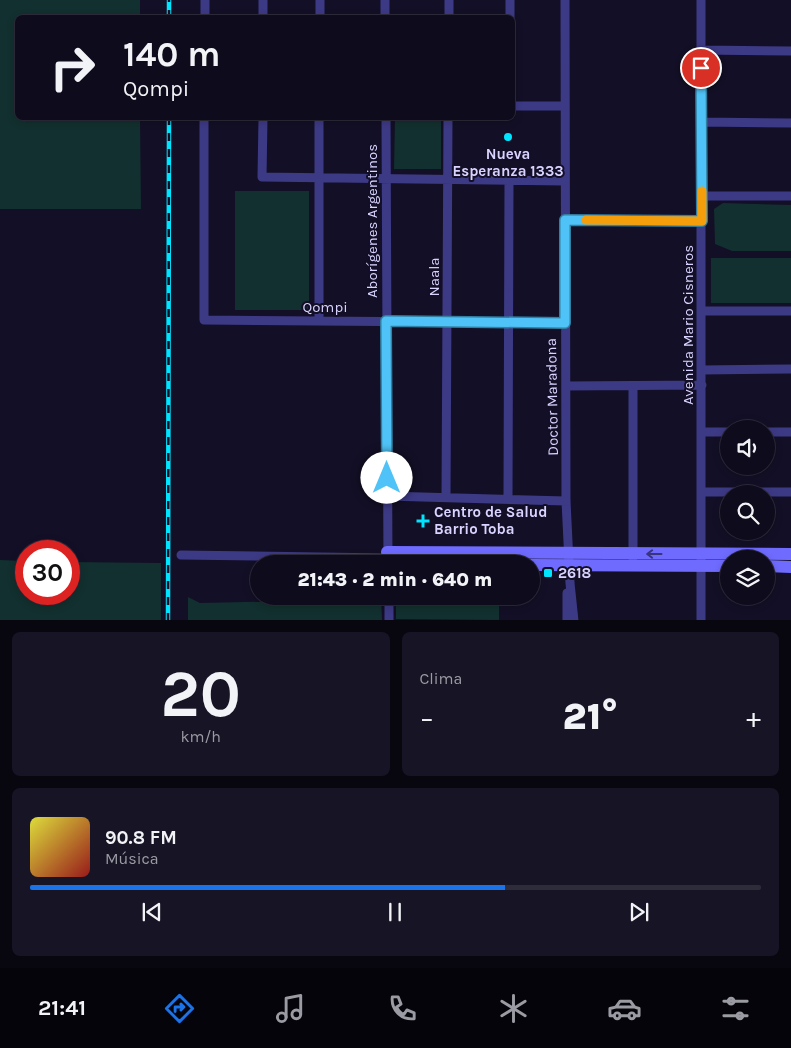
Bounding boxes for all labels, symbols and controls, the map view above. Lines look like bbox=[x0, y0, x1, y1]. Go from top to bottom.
text: 140 m bbox=[123, 34, 221, 75]
icon: right bbox=[40, 35, 105, 100]
pin bbox=[680, 47, 722, 89]
icon: arrive bbox=[687, 54, 715, 82]
text: Qompi bbox=[123, 76, 189, 102]
marker: Nueva Esperanza 1333 bbox=[502, 131, 514, 143]
street label: Aborígenes Argentinos bbox=[363, 144, 381, 298]
place label: Nueva Esperanza 1333 bbox=[452, 145, 564, 180]
street label: Avenida Mario Cisneros bbox=[679, 245, 697, 405]
street label: Naala bbox=[425, 257, 443, 297]
street label: Qompi bbox=[302, 298, 348, 316]
street label: Doctor Maradona bbox=[542, 338, 562, 456]
map controls bbox=[720, 420, 775, 605]
button: sound bbox=[720, 420, 775, 475]
position arrow bbox=[360, 451, 412, 503]
button: search bbox=[720, 485, 775, 540]
place label: Centro de Salud Barrio Toba bbox=[434, 503, 547, 538]
marker: Centro de Salud Barrio Toba bbox=[416, 514, 430, 528]
speed limit sign: 30 bbox=[15, 540, 80, 605]
one-way arrow bbox=[646, 549, 662, 559]
button: layers bbox=[720, 550, 775, 605]
place label: 2618 bbox=[558, 564, 591, 582]
marker: 2618 bbox=[542, 567, 554, 579]
text: 21:43 · 2 min · 640 m bbox=[298, 569, 492, 591]
text: 20 bbox=[161, 656, 241, 732]
text: Clima bbox=[420, 669, 462, 688]
text: 21° bbox=[563, 694, 618, 739]
text: − bbox=[420, 701, 434, 734]
text: + bbox=[746, 701, 761, 734]
text: km/h bbox=[180, 727, 221, 746]
text: 90.8 FM bbox=[105, 827, 177, 849]
text: Música bbox=[105, 849, 158, 868]
icon: previous bbox=[138, 898, 166, 926]
icon: pause bbox=[381, 898, 409, 926]
icon: next bbox=[625, 898, 653, 926]
icon: directions bbox=[162, 991, 197, 1026]
icon: music bbox=[273, 991, 308, 1026]
icon: phone bbox=[385, 991, 420, 1026]
icon: climate bbox=[496, 991, 531, 1026]
icon: car bbox=[607, 991, 642, 1026]
icon: filters bbox=[718, 991, 753, 1026]
text: 21:41 bbox=[38, 995, 86, 1021]

